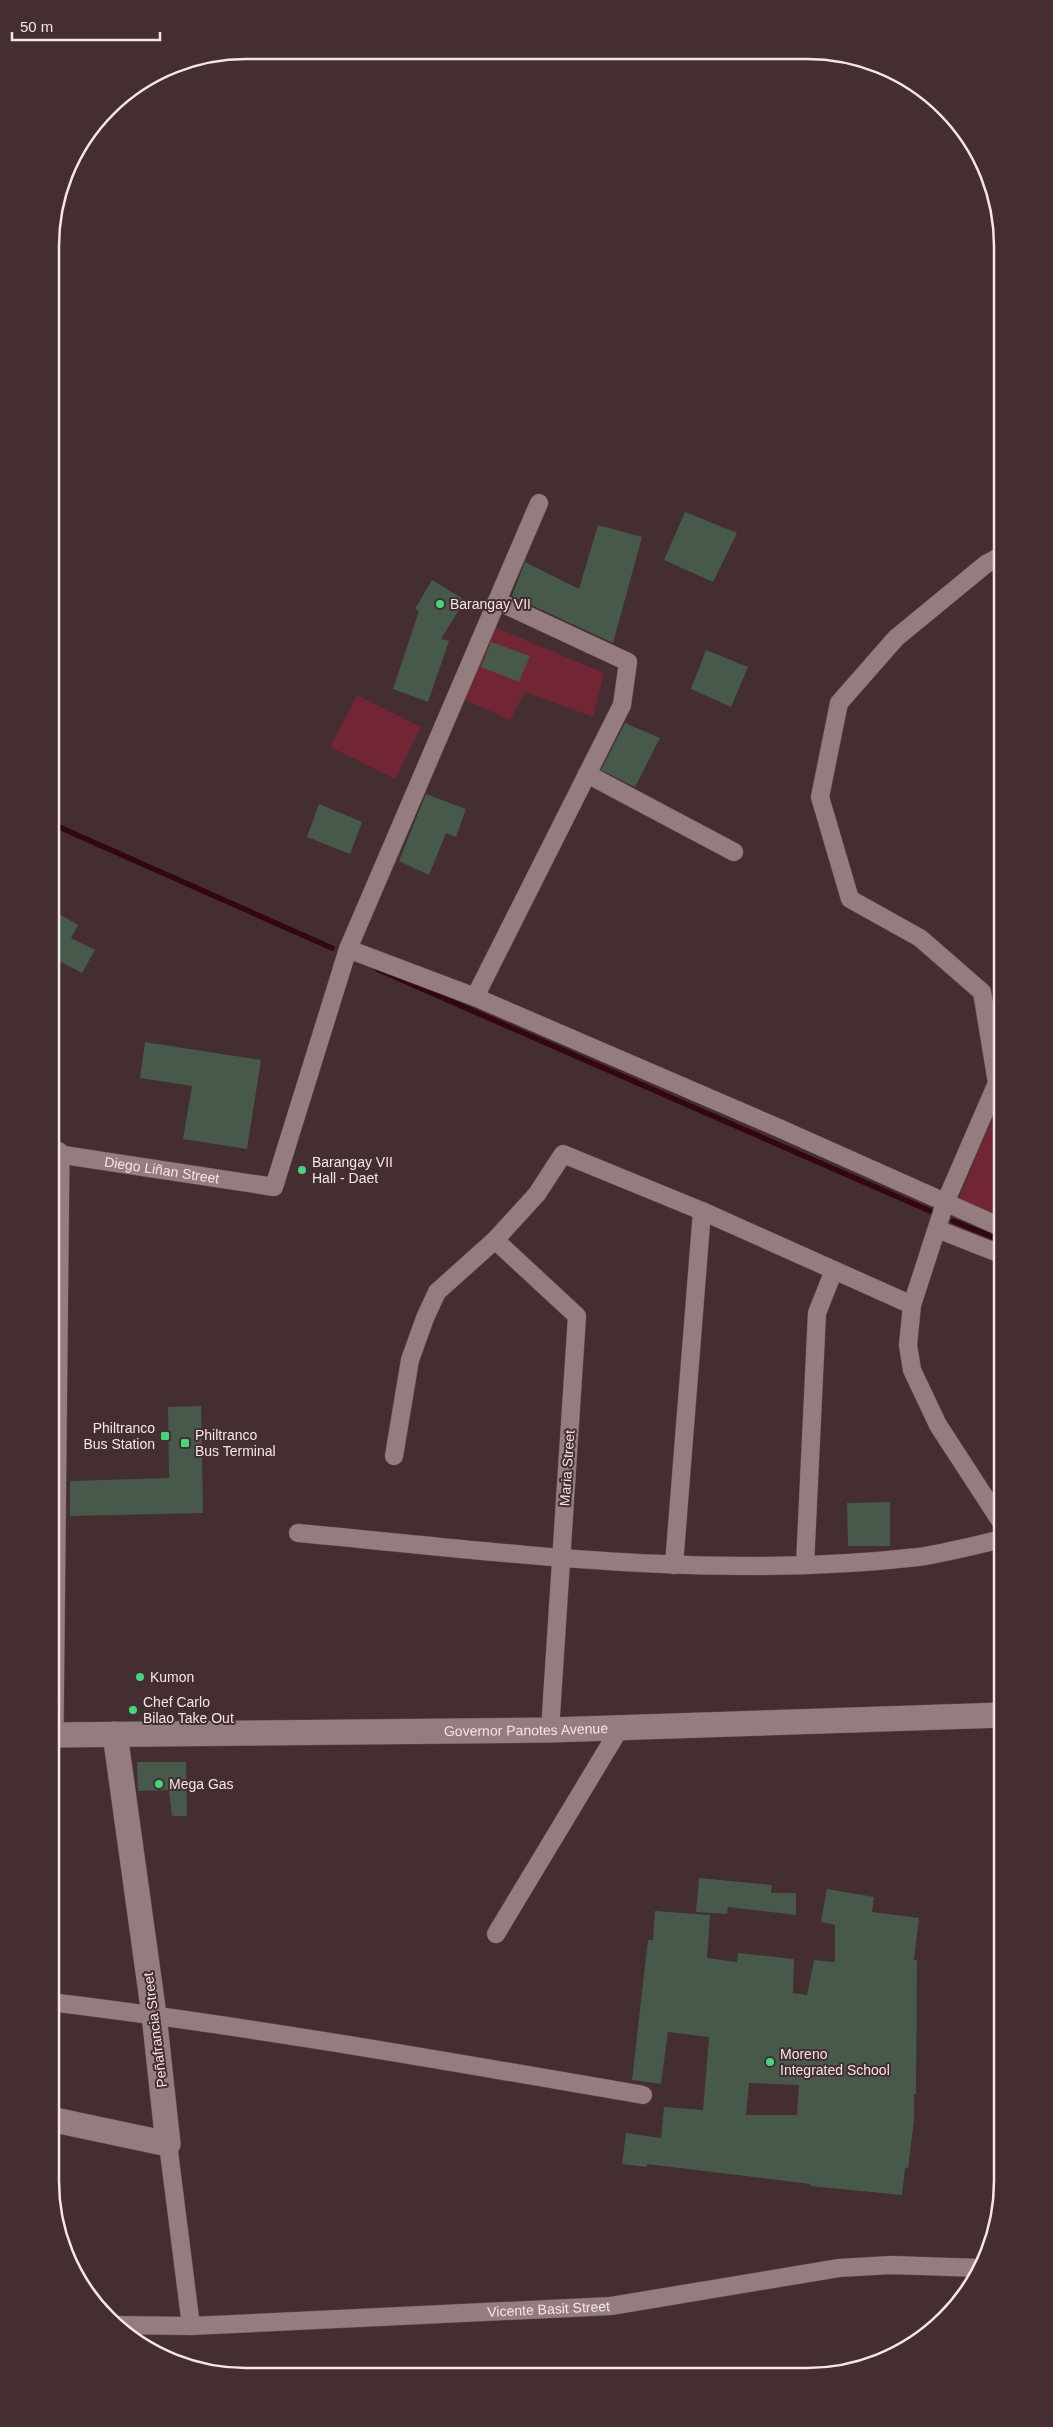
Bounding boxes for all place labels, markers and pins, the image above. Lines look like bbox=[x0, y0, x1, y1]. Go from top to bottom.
place label: Barangay VII bbox=[450, 596, 531, 612]
marker: Barangay VII bbox=[434, 598, 446, 610]
place label: Barangay VII Hall - Daet bbox=[312, 1154, 393, 1186]
marker: Barangay VII Hall - Daet bbox=[296, 1164, 308, 1176]
place label: Philtranco Bus Station bbox=[83, 1420, 155, 1452]
place label: Philtranco Bus Terminal bbox=[195, 1427, 276, 1459]
marker: Philtranco Bus Station bbox=[159, 1430, 171, 1442]
marker: Philtranco Bus Terminal bbox=[179, 1437, 191, 1449]
place label: Kumon bbox=[150, 1669, 194, 1685]
marker: Kumon bbox=[134, 1671, 146, 1683]
place label: Chef Carlo Bilao Take Out bbox=[143, 1694, 234, 1726]
marker: Chef Carlo Bilao Take Out bbox=[127, 1704, 139, 1716]
place label: Mega Gas bbox=[169, 1776, 234, 1792]
marker: Mega Gas bbox=[153, 1778, 165, 1790]
place label: Moreno Integrated School bbox=[780, 2046, 890, 2078]
marker: Moreno Integrated School bbox=[764, 2056, 776, 2068]

